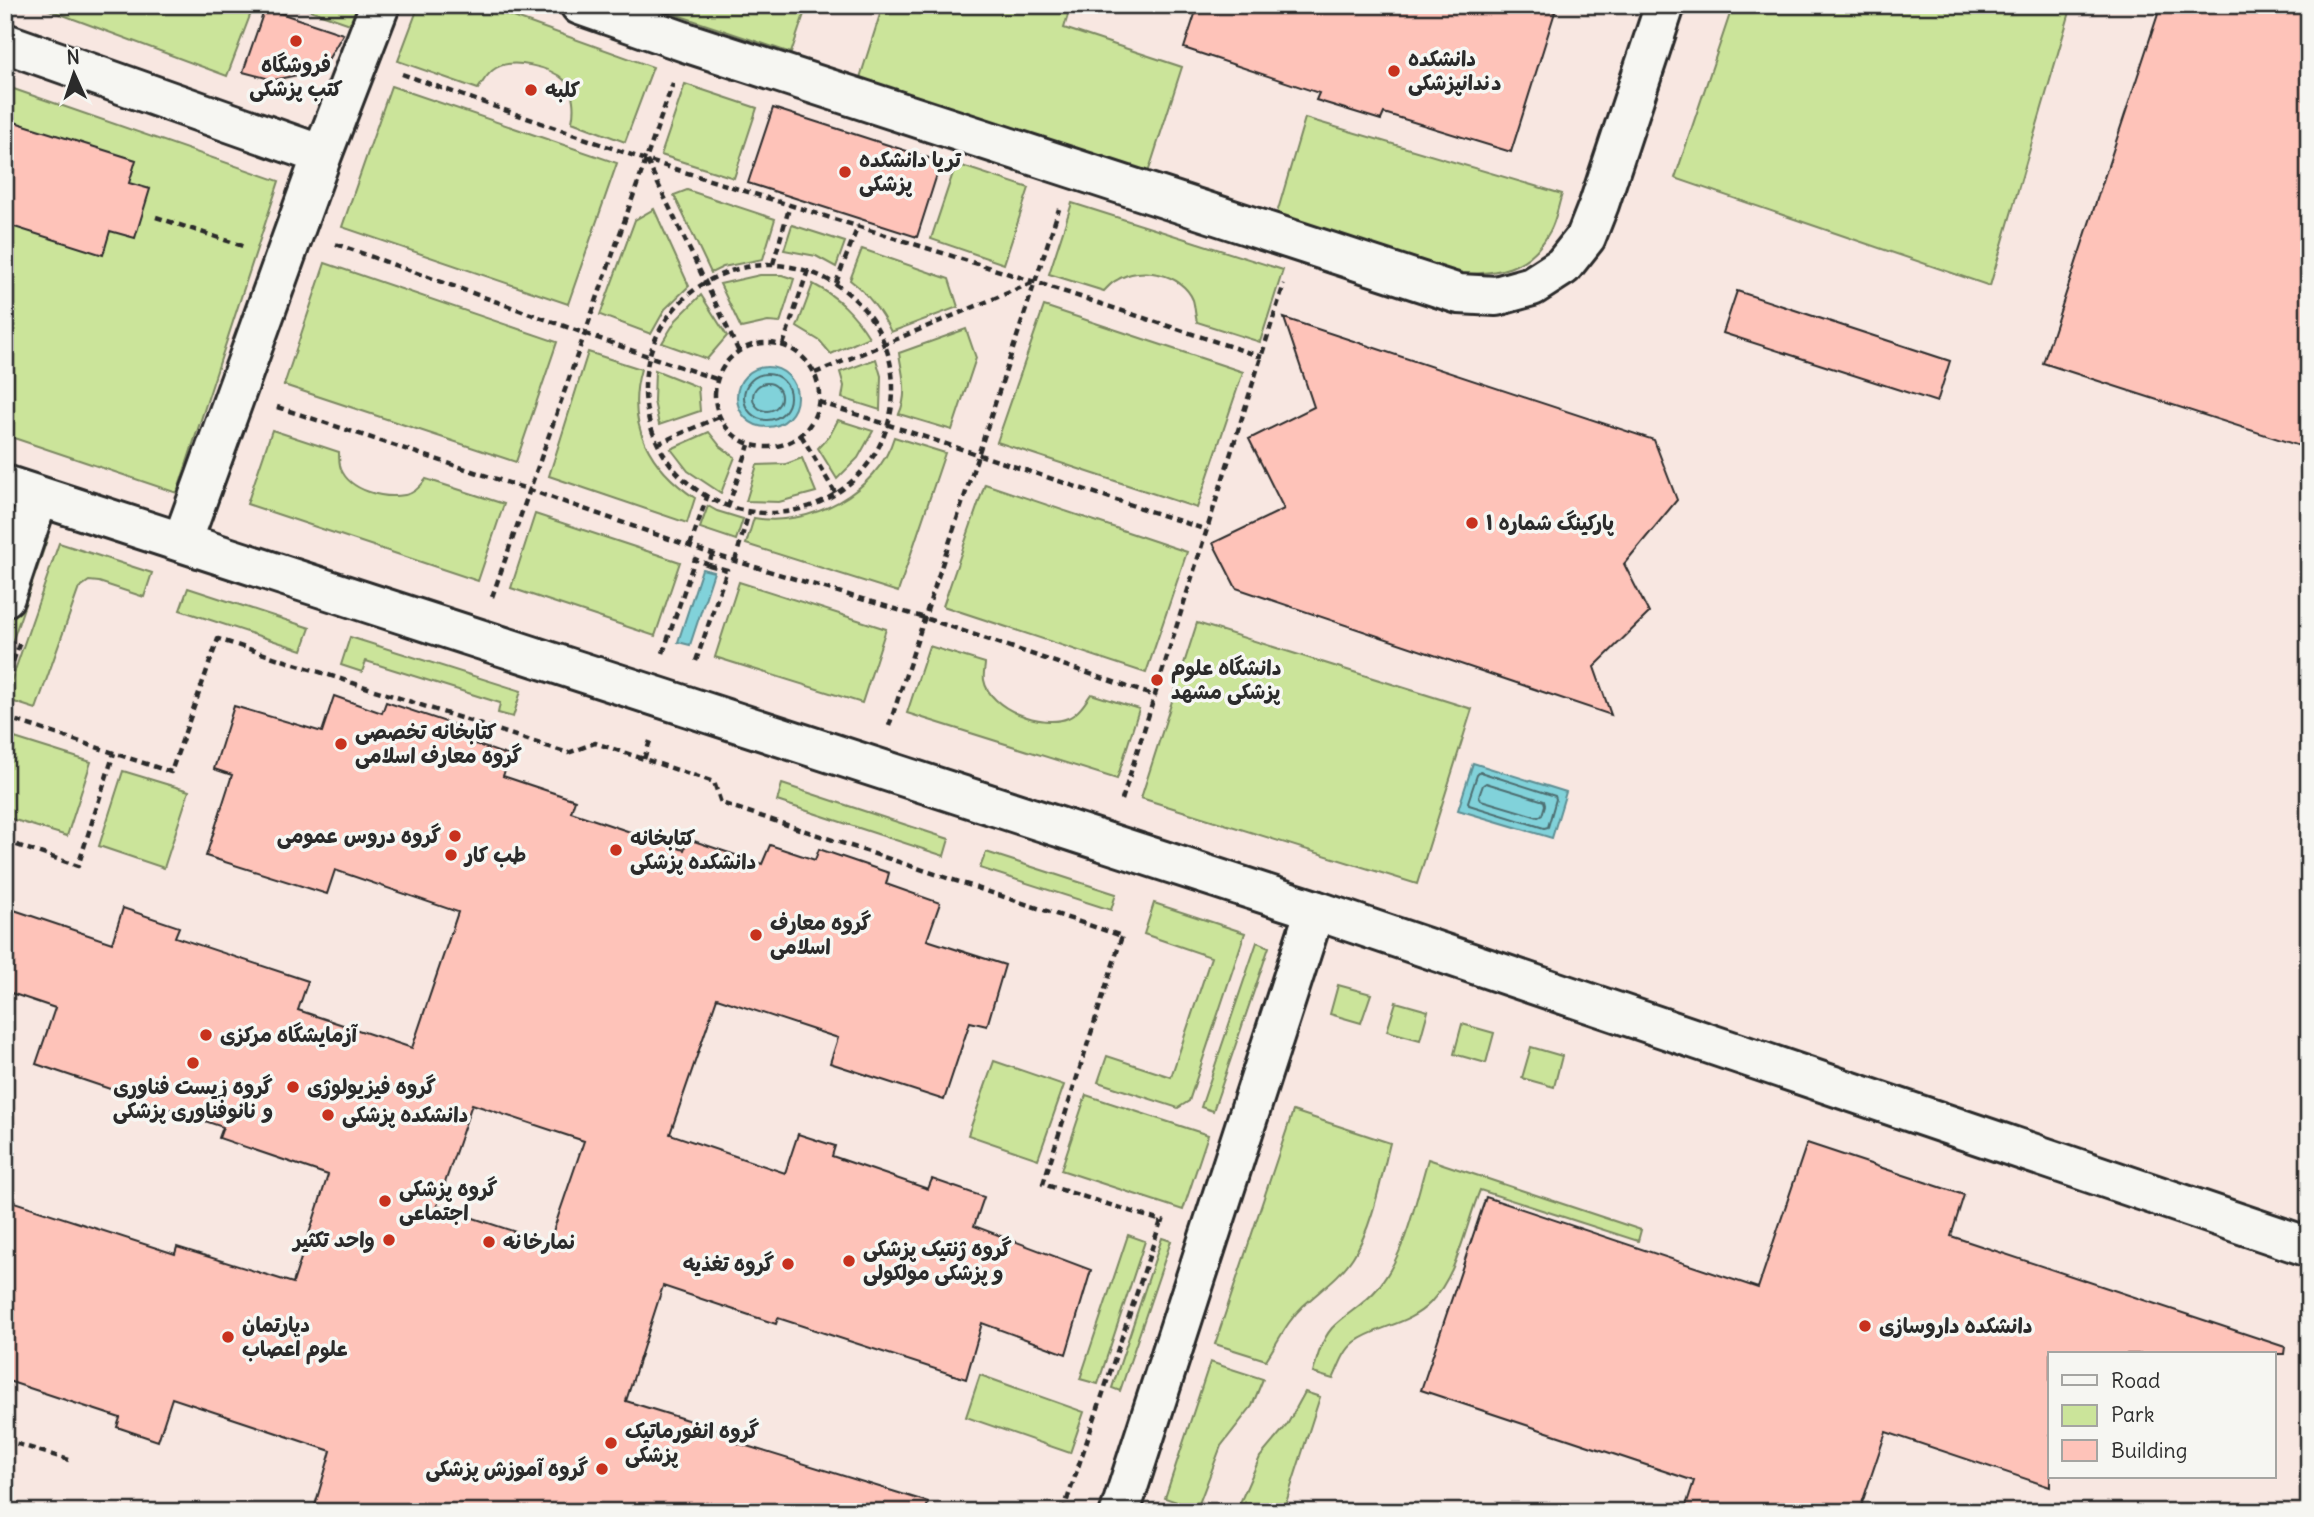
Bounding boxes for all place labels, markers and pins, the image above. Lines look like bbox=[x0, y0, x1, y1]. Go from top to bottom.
marker: فروشگاه کتب پزشکی bbox=[288, 33, 304, 49]
place label: دانشکده دندانپزشکی bbox=[1408, 45, 1502, 96]
place label: فروشگاه کتب پزشکی bbox=[249, 51, 343, 102]
marker: دانشکده دندانپزشکی bbox=[1386, 63, 1402, 79]
place label: کلبه bbox=[545, 76, 581, 103]
marker: کلبه bbox=[523, 82, 539, 98]
place label: تریا دانشکده پزشکی bbox=[859, 146, 962, 197]
marker: تریا دانشکده پزشکی bbox=[837, 164, 853, 180]
place label: پارکینگ شماره ۱ bbox=[1486, 509, 1614, 536]
marker: پارکینگ شماره ۱ bbox=[1464, 515, 1480, 531]
place label: دانشگاه علوم پزشکی مشهد bbox=[1171, 654, 1281, 705]
marker: دانشگاه علوم پزشکی مشهد bbox=[1149, 672, 1165, 688]
place label: کتابخانه تخصصی گروه معارف اسلامی bbox=[355, 718, 523, 769]
marker: کتابخانه تخصصی گروه معارف اسلامی bbox=[333, 736, 349, 752]
place label: گروه دروس عمومی bbox=[277, 822, 442, 849]
place label: کتابخانه دانشکده پزشکی bbox=[630, 824, 756, 875]
marker: گروه دروس عمومی bbox=[447, 828, 463, 844]
place label: طب کار bbox=[463, 841, 526, 868]
marker: کتابخانه دانشکده پزشکی bbox=[608, 842, 624, 858]
marker: طب کار bbox=[443, 847, 459, 863]
place label: گروه معارف اسلامی bbox=[770, 909, 872, 960]
marker: گروه معارف اسلامی bbox=[748, 927, 764, 943]
place label: آزمایشگاه مرکزی bbox=[220, 1021, 359, 1048]
marker: آزمایشگاه مرکزی bbox=[198, 1027, 214, 1043]
marker: گروه زیست فناوری و نانوفناوری پزشکی bbox=[185, 1055, 201, 1071]
place label: گروه زیست فناوری و نانوفناوری پزشکی bbox=[113, 1073, 273, 1124]
place label: گروه فیزیولوژی bbox=[307, 1073, 436, 1101]
marker: گروه فیزیولوژی bbox=[285, 1079, 301, 1095]
place label: دانشکده پزشکی bbox=[342, 1101, 468, 1128]
marker: دانشکده پزشکی bbox=[320, 1107, 336, 1123]
place label: گروه پزشکی اجتماعی bbox=[399, 1175, 498, 1226]
marker: گروه پزشکی اجتماعی bbox=[377, 1193, 393, 1209]
place label: واحد تکثیر bbox=[291, 1226, 375, 1253]
place label: نمارخانه bbox=[503, 1228, 577, 1255]
marker: واحد تکثیر bbox=[381, 1232, 397, 1248]
marker: نمارخانه bbox=[481, 1234, 497, 1250]
place label: گروه ژنتیک پزشکی و پزشکی مولکولی bbox=[863, 1235, 1012, 1286]
place label: گروه تغذیه bbox=[683, 1250, 775, 1277]
marker: گروه ژنتیک پزشکی و پزشکی مولکولی bbox=[841, 1253, 857, 1269]
marker: گروه تغذیه bbox=[780, 1256, 796, 1272]
place label: دپارتمان علوم اعصاب bbox=[242, 1311, 348, 1365]
place label: دانشکده داروسازی bbox=[1879, 1312, 2033, 1339]
marker: دانشکده داروسازی bbox=[1857, 1318, 1873, 1334]
marker: دپارتمان علوم اعصاب bbox=[220, 1329, 236, 1345]
place label: گروه انفورماتیک پزشکی bbox=[625, 1417, 760, 1468]
marker: گروه انفورماتیک پزشکی bbox=[603, 1435, 619, 1451]
place label: گروه آموزش پزشکی bbox=[425, 1455, 589, 1482]
marker: گروه آموزش پزشکی bbox=[594, 1461, 610, 1477]

